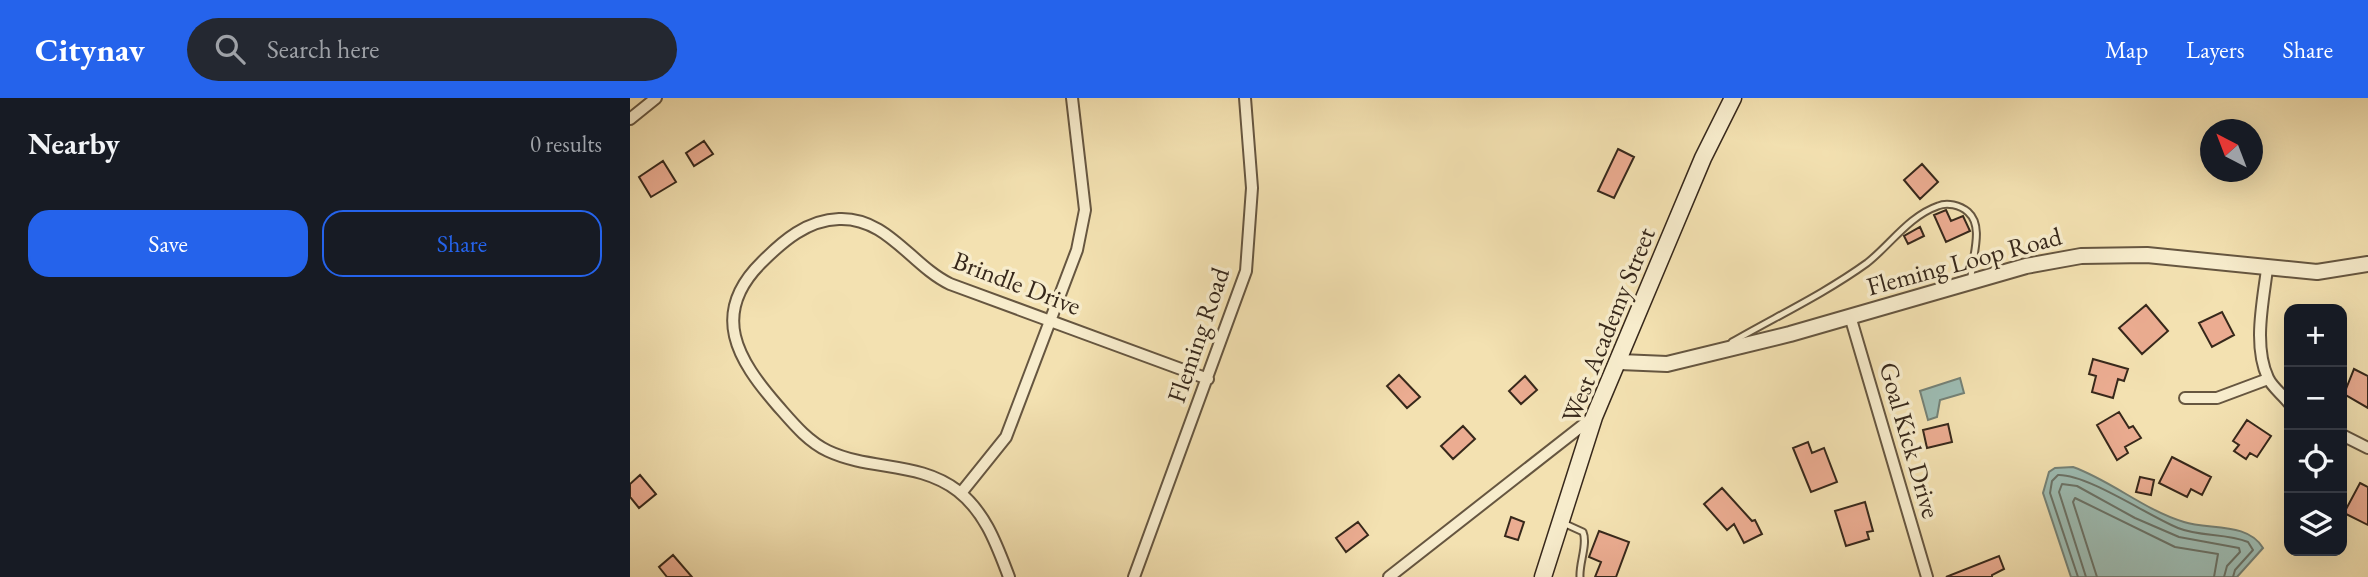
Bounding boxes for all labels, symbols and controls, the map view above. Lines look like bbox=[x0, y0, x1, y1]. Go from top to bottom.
search box bbox=[187, 18, 677, 81]
text: Citynav bbox=[35, 28, 145, 71]
icon: search bbox=[211, 30, 249, 68]
text: Search here bbox=[267, 32, 379, 66]
text: Map bbox=[2105, 34, 2148, 65]
text: Layers bbox=[2186, 34, 2245, 65]
text: Share bbox=[2283, 34, 2333, 65]
north arrow bbox=[2200, 119, 2263, 182]
text: Nearby bbox=[28, 124, 120, 163]
text: 0 results bbox=[530, 129, 602, 159]
button: Save bbox=[28, 210, 308, 277]
button: Share bbox=[322, 210, 602, 277]
street label: Fleming Loop Road bbox=[1863, 218, 2066, 303]
street label: West Academy Street bbox=[1553, 222, 1663, 428]
street label: Brindle Drive bbox=[948, 243, 1086, 323]
street label: Fleming Road bbox=[1159, 262, 1237, 407]
map controls bbox=[2284, 304, 2347, 556]
button: + bbox=[2284, 304, 2347, 367]
street label: Goal Kick Drive bbox=[1872, 358, 1948, 522]
button: − bbox=[2284, 367, 2347, 430]
button: locate bbox=[2284, 430, 2347, 493]
button: layers bbox=[2284, 493, 2347, 556]

